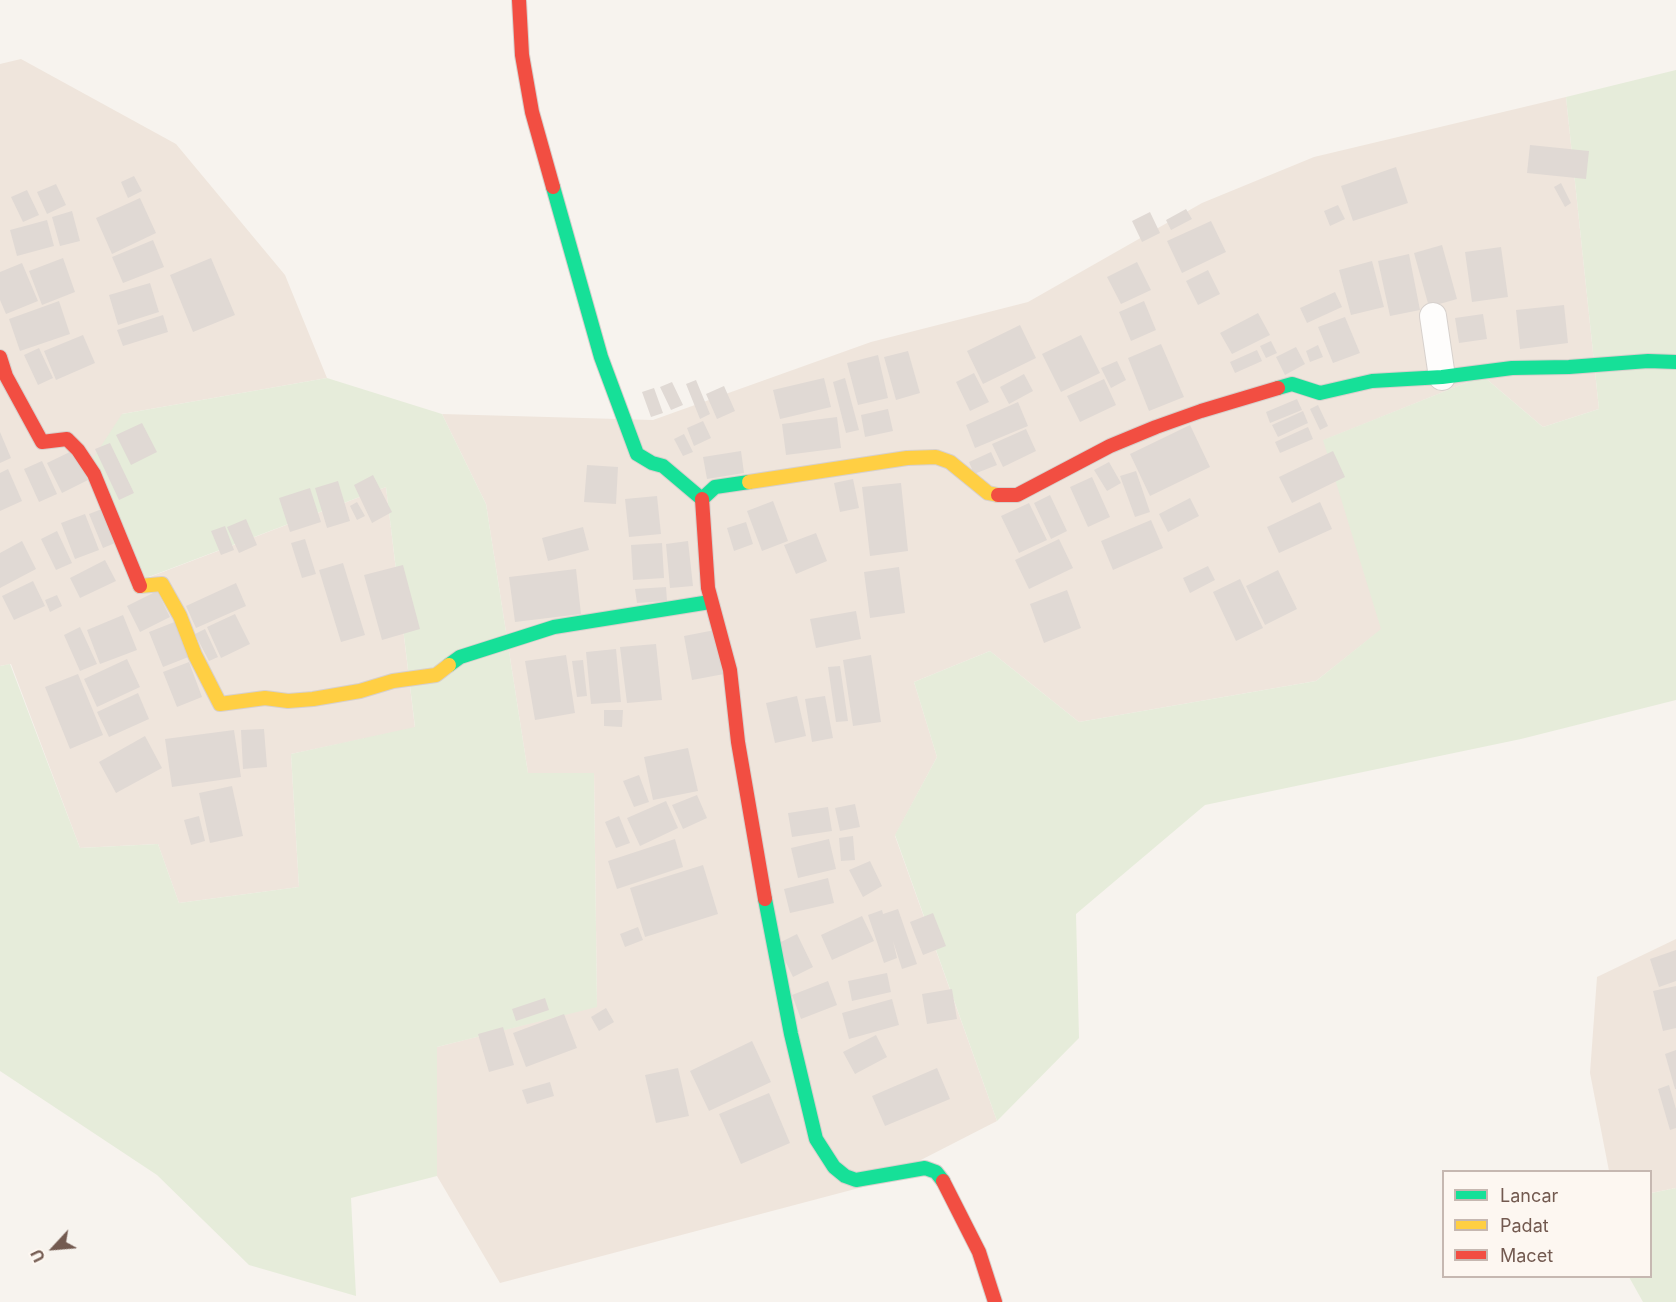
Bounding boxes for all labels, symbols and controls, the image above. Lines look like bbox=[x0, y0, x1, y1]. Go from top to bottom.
legend bbox=[1442, 1170, 1652, 1278]
text: Lancar bbox=[1500, 1185, 1558, 1206]
text: Padat bbox=[1500, 1215, 1549, 1236]
north arrow bbox=[24, 1218, 84, 1278]
text: Macet bbox=[1500, 1245, 1553, 1266]
text: U bbox=[26, 1246, 49, 1266]

